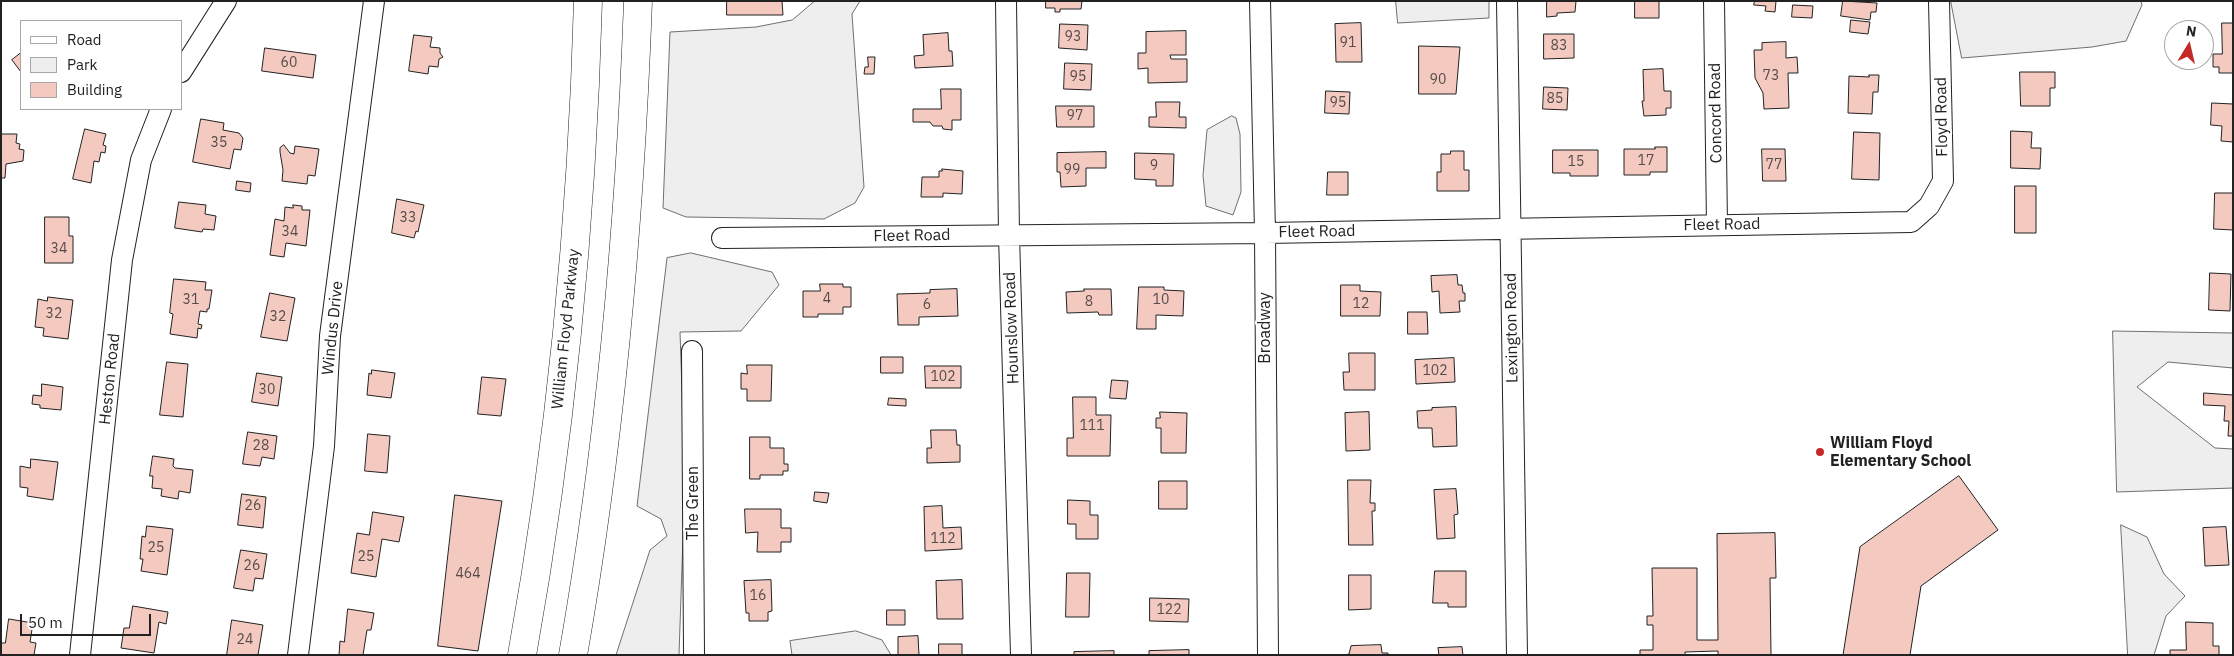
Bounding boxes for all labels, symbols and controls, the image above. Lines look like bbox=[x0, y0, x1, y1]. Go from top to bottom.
legend bbox=[20, 20, 182, 110]
north arrow bbox=[2164, 20, 2214, 70]
text: N bbox=[2185, 21, 2198, 41]
house number: 93 bbox=[1065, 29, 1081, 45]
text: Road bbox=[67, 30, 102, 49]
house number: 91 bbox=[1340, 35, 1356, 51]
house number: 83 bbox=[1551, 38, 1567, 54]
text: Park bbox=[67, 55, 97, 74]
house number: 60 bbox=[281, 55, 297, 71]
street label: Concord Road bbox=[1706, 63, 1726, 163]
house number: 73 bbox=[1763, 68, 1779, 84]
house number: 95 bbox=[1070, 69, 1086, 85]
house number: 90 bbox=[1430, 72, 1446, 88]
street label: Floyd Road bbox=[1932, 77, 1952, 157]
text: Building bbox=[67, 80, 122, 99]
house number: 85 bbox=[1547, 91, 1563, 107]
house number: 95 bbox=[1330, 95, 1346, 111]
house number: 97 bbox=[1067, 108, 1083, 124]
house number: 35 bbox=[211, 135, 227, 151]
house number: 17 bbox=[1638, 153, 1654, 169]
house number: 15 bbox=[1568, 154, 1584, 170]
house number: 77 bbox=[1766, 157, 1782, 173]
house number: 9 bbox=[1150, 158, 1158, 174]
house number: 99 bbox=[1064, 162, 1080, 178]
house number: 33 bbox=[400, 210, 416, 226]
street label: Fleet Road bbox=[1683, 215, 1761, 235]
street label: Fleet Road bbox=[1278, 222, 1356, 242]
house number: 34 bbox=[282, 224, 298, 240]
street label: Fleet Road bbox=[873, 226, 951, 246]
house number: 34 bbox=[51, 241, 67, 257]
street label: William Floyd Parkway bbox=[548, 248, 584, 410]
street label: Hounslow Road bbox=[1000, 272, 1024, 384]
street label: Lexington Road bbox=[1501, 273, 1523, 383]
street label: Windus Drive bbox=[319, 280, 347, 376]
house number: 4 bbox=[823, 291, 831, 307]
house number: 31 bbox=[183, 292, 199, 308]
house number: 10 bbox=[1153, 292, 1169, 308]
street label: Broadway bbox=[1255, 292, 1275, 364]
house number: 8 bbox=[1085, 294, 1093, 310]
house number: 12 bbox=[1353, 296, 1369, 312]
house number: 6 bbox=[923, 297, 931, 313]
house number: 32 bbox=[46, 306, 62, 322]
house number: 32 bbox=[270, 309, 286, 325]
street label: Heston Road bbox=[96, 332, 124, 426]
house number: 102 bbox=[1422, 363, 1448, 379]
house number: 102 bbox=[930, 369, 956, 385]
house number: 30 bbox=[259, 382, 275, 398]
house number: 111 bbox=[1079, 418, 1105, 434]
place label: William Floyd Elementary School bbox=[1830, 433, 1971, 471]
house number: 28 bbox=[253, 438, 269, 454]
marker: William Floyd Elementary School bbox=[1814, 446, 1826, 458]
street label: The Green bbox=[683, 466, 703, 540]
house number: 26 bbox=[245, 498, 261, 514]
house number: 112 bbox=[930, 531, 956, 547]
house number: 25 bbox=[148, 540, 164, 556]
house number: 25 bbox=[358, 549, 374, 565]
house number: 26 bbox=[244, 558, 260, 574]
house number: 464 bbox=[455, 566, 481, 582]
house number: 16 bbox=[750, 588, 766, 604]
house number: 122 bbox=[1156, 602, 1182, 618]
scale bar bbox=[22, 604, 154, 636]
text: 50 m bbox=[28, 613, 63, 632]
house number: 24 bbox=[237, 632, 253, 648]

